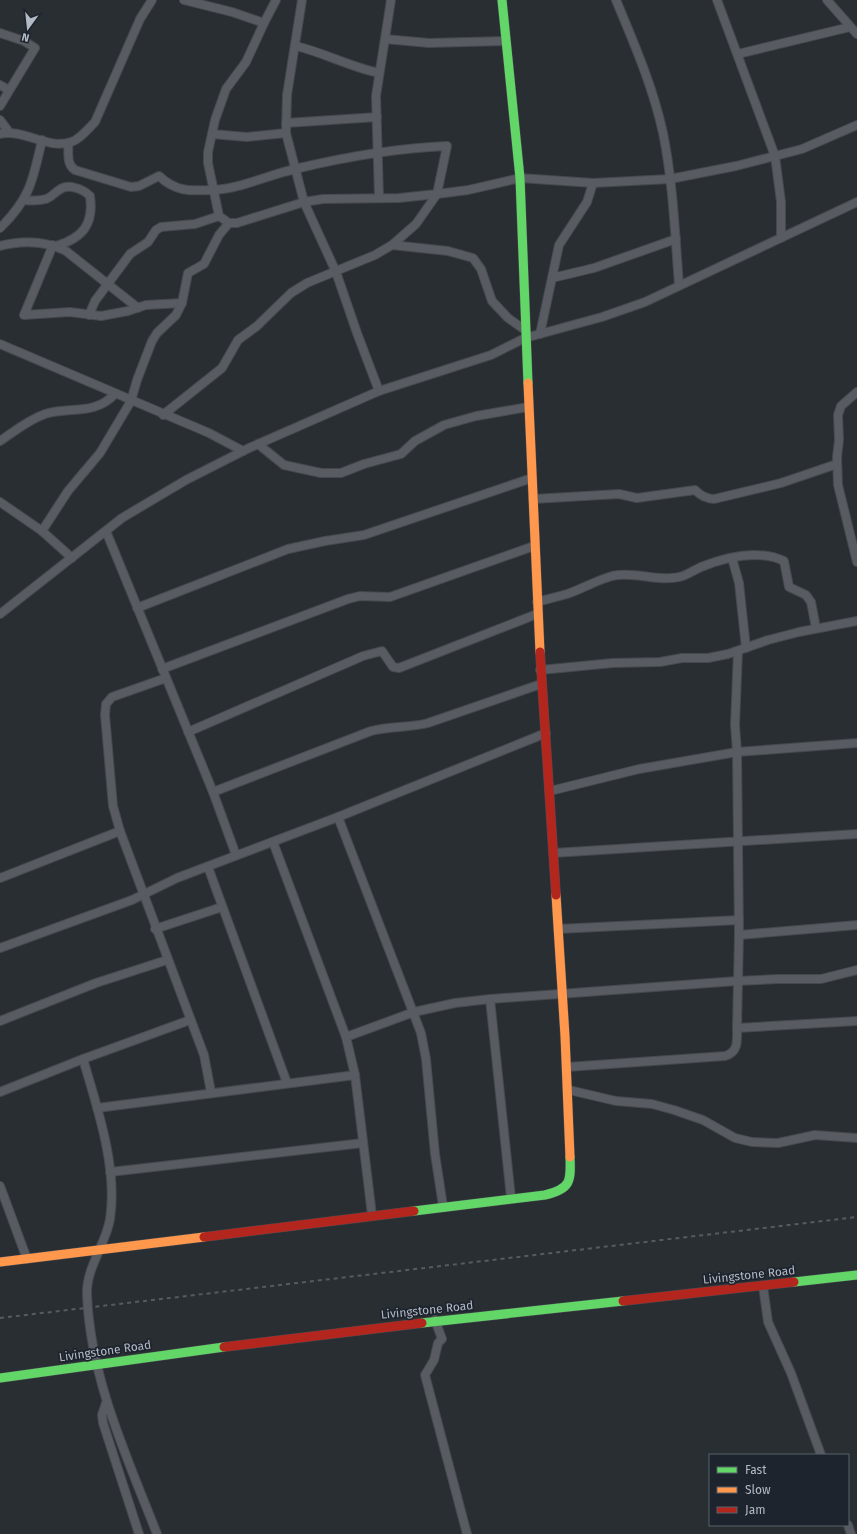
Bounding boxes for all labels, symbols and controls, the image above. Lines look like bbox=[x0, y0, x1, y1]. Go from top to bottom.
north arrow bbox=[8, 8, 48, 48]
text: N bbox=[20, 30, 31, 44]
street label: Livingstone Road bbox=[702, 1263, 796, 1287]
street label: Livingstone Road bbox=[380, 1298, 474, 1322]
street label: Livingstone Road bbox=[58, 1338, 152, 1364]
legend bbox=[709, 1454, 849, 1526]
text: Fast bbox=[745, 1463, 767, 1477]
text: Slow bbox=[745, 1483, 771, 1497]
text: Jam bbox=[745, 1503, 765, 1517]

